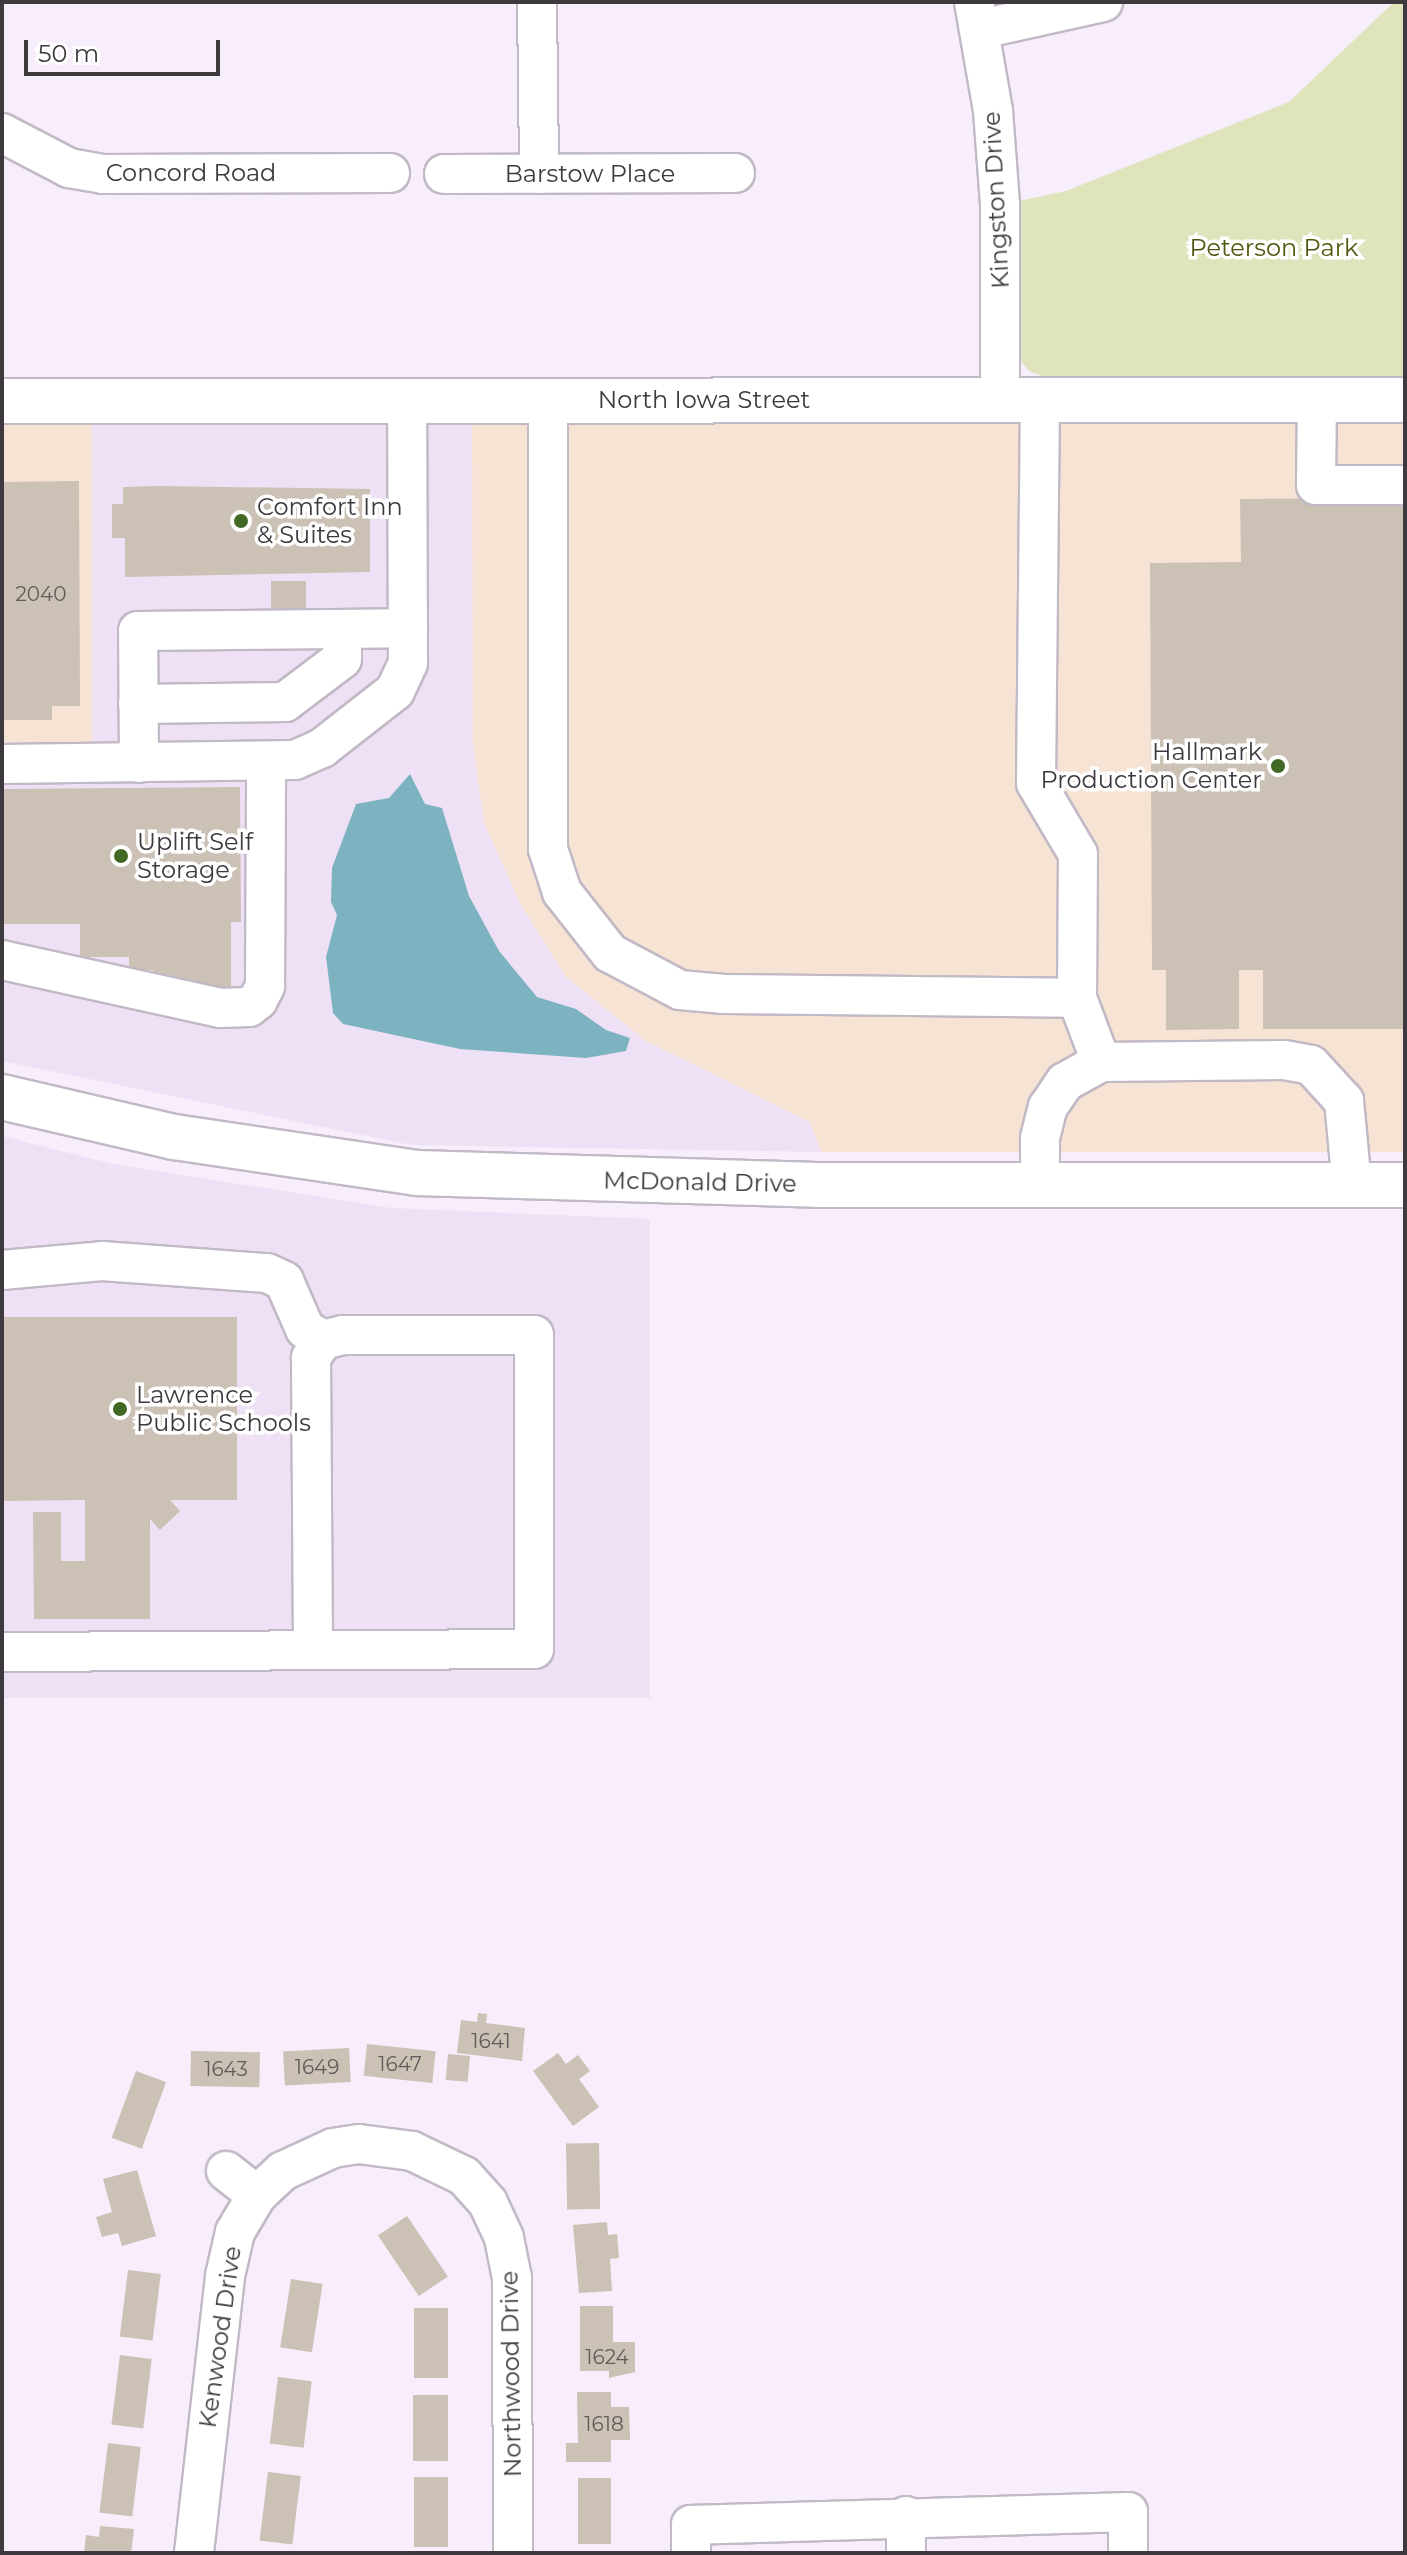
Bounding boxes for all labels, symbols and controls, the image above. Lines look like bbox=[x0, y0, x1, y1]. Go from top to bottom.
scale bar bbox=[28, 24, 224, 74]
text: 50 m bbox=[38, 39, 99, 68]
street label: Kingston Drive bbox=[977, 111, 1015, 289]
street label: Concord Road bbox=[106, 159, 276, 187]
street label: Barstow Place bbox=[505, 160, 675, 188]
park label: Peterson Park bbox=[1190, 234, 1358, 262]
street label: North Iowa Street bbox=[598, 386, 810, 414]
place label: Comfort Inn & Suites bbox=[257, 493, 403, 549]
marker: Comfort Inn & Suites bbox=[232, 512, 250, 530]
house number: 2040 bbox=[15, 582, 67, 606]
place label: Hallmark Production Center bbox=[1041, 738, 1262, 794]
marker: Hallmark Production Center bbox=[1269, 757, 1287, 775]
place label: Uplift Self Storage bbox=[137, 828, 253, 884]
marker: Uplift Self Storage bbox=[112, 847, 130, 865]
street label: McDonald Drive bbox=[603, 1166, 797, 1198]
place label: Lawrence Public Schools bbox=[136, 1381, 311, 1437]
marker: Lawrence Public Schools bbox=[111, 1400, 129, 1418]
house number: 1641 bbox=[471, 2029, 511, 2053]
house number: 1647 bbox=[378, 2052, 422, 2076]
house number: 1649 bbox=[295, 2055, 339, 2079]
house number: 1643 bbox=[204, 2057, 248, 2081]
street label: Kenwood Drive bbox=[193, 2244, 247, 2430]
street label: Northwood Drive bbox=[495, 2271, 527, 2477]
house number: 1624 bbox=[585, 2345, 629, 2369]
house number: 1618 bbox=[584, 2412, 624, 2436]

